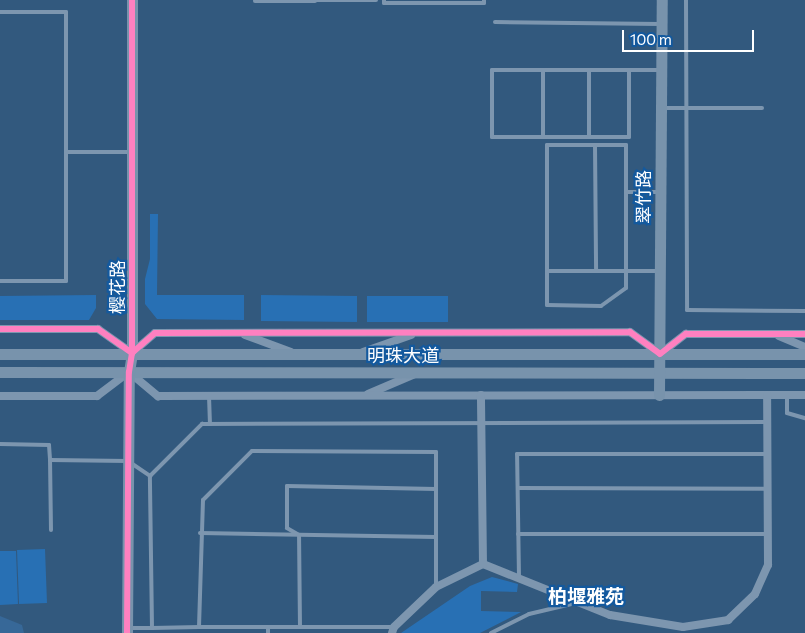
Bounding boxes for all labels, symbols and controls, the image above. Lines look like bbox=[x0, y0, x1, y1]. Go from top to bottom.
scale bar bbox=[625, 20, 758, 52]
text: 100 m bbox=[630, 30, 672, 48]
street label: 翠竹路 bbox=[632, 170, 654, 224]
street label: 樱花路 bbox=[106, 260, 128, 314]
street label: 明珠大道 bbox=[367, 344, 439, 366]
district label: 柏堰雅苑 bbox=[548, 585, 624, 607]

